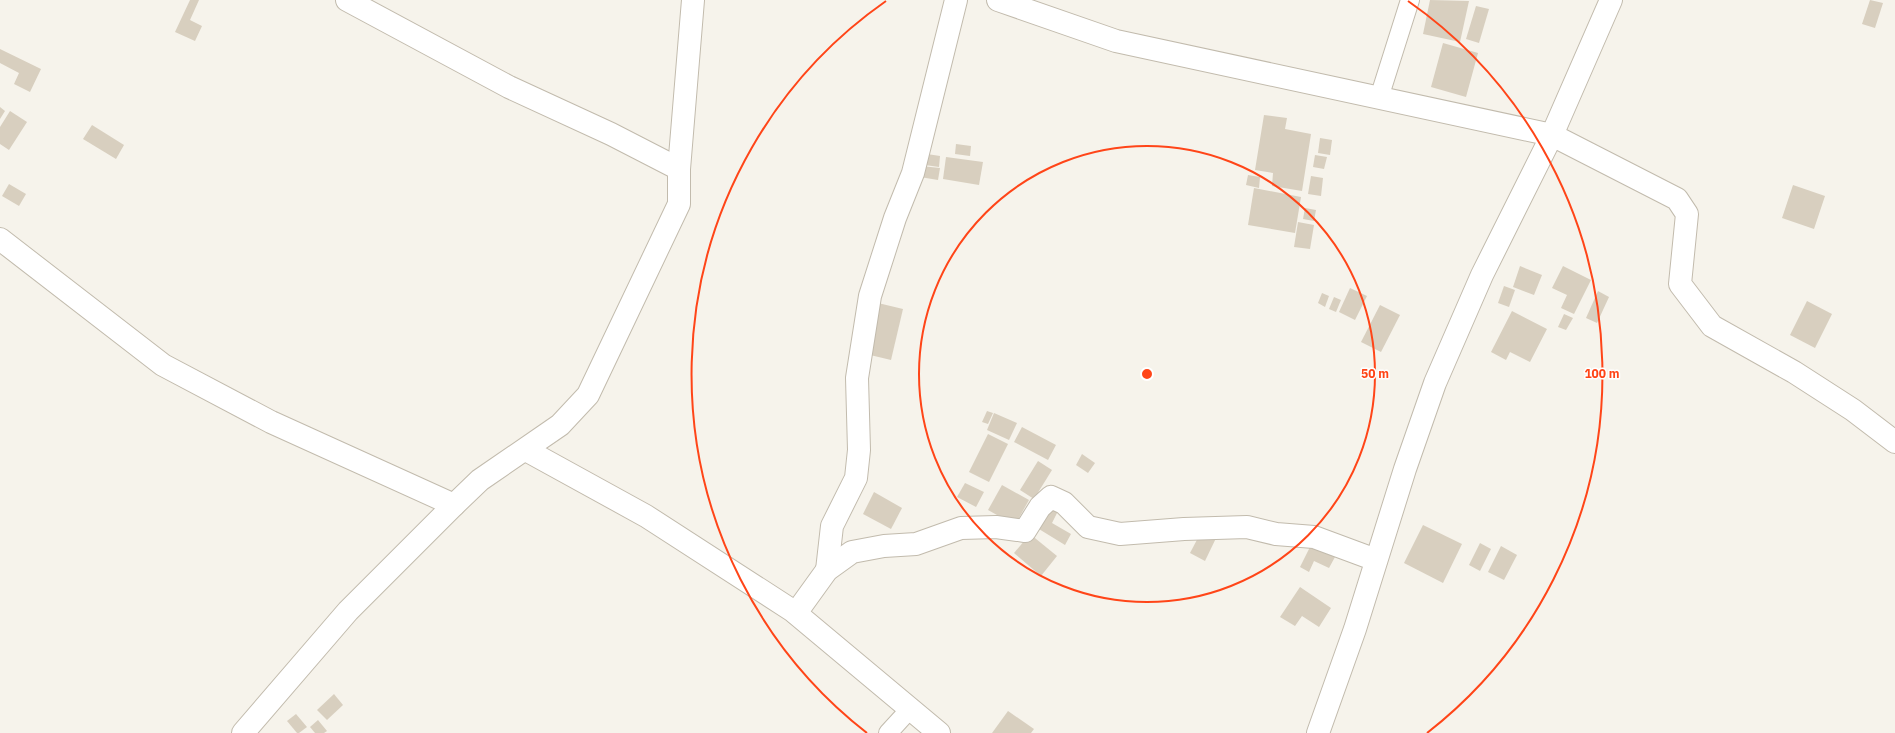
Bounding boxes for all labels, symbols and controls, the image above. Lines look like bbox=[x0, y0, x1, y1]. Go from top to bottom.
text: 50 m bbox=[1361, 366, 1389, 381]
text: 100 m bbox=[1584, 366, 1620, 381]
centre of rings bbox=[1140, 367, 1154, 381]

